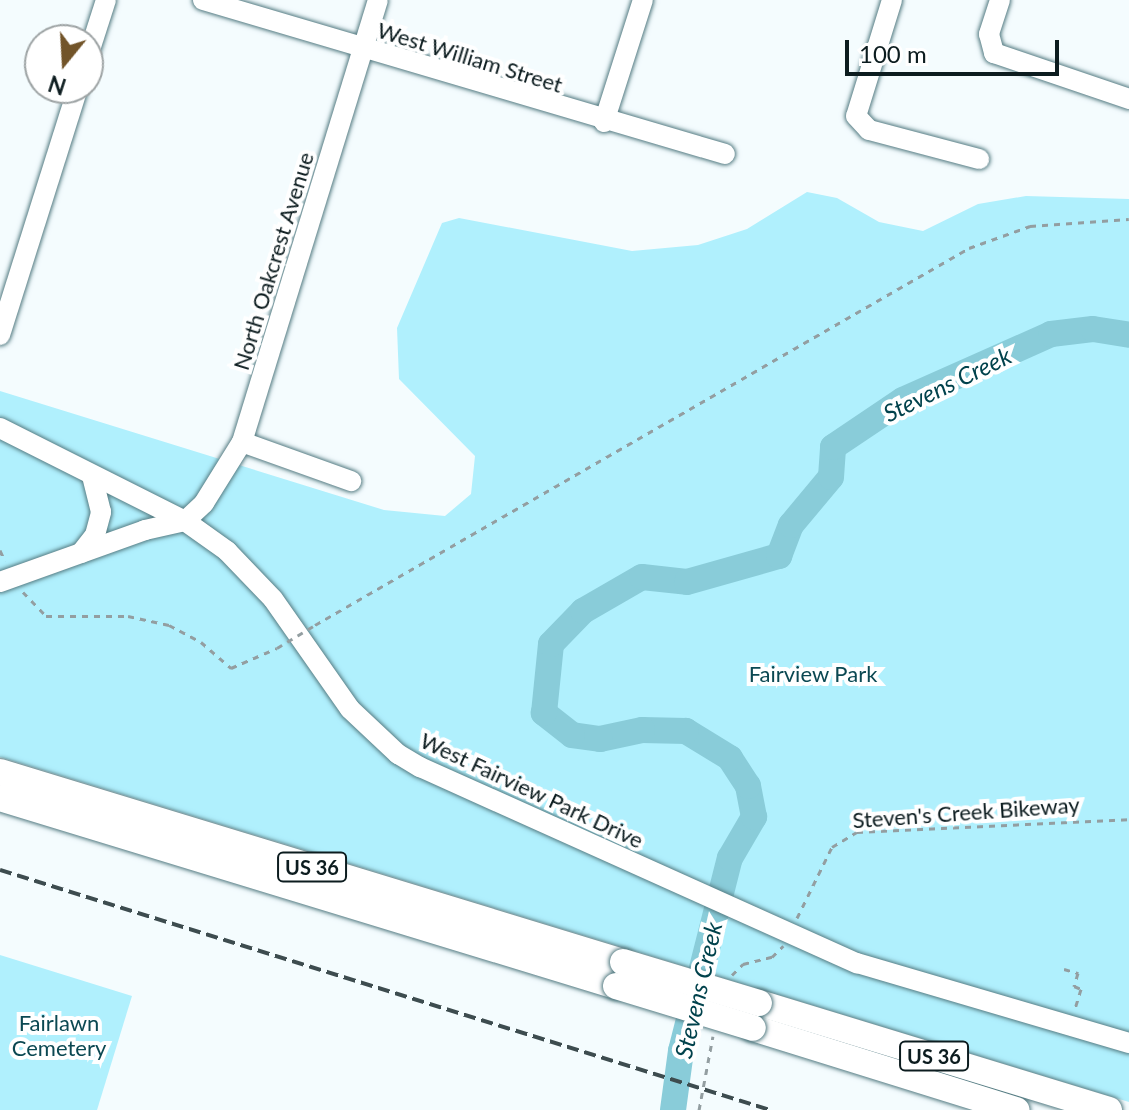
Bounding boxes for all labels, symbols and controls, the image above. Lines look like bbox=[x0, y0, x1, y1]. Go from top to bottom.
street label: West William Street bbox=[374, 16, 566, 98]
north arrow bbox=[24, 24, 104, 104]
scale bar bbox=[849, 24, 1063, 74]
text: 100 m bbox=[859, 39, 927, 68]
text: N bbox=[45, 70, 69, 101]
street label: North Oakcrest Avenue bbox=[227, 149, 319, 373]
water label: Stevens Creek bbox=[878, 341, 1016, 427]
park label: Fairview Park bbox=[748, 661, 878, 687]
street label: West Fairview Park Drive bbox=[416, 727, 648, 853]
street label: Steven's Creek Bikeway bbox=[852, 791, 1080, 833]
road number: US 36 bbox=[276, 851, 348, 883]
water label: Stevens Creek bbox=[668, 919, 728, 1061]
park label: Fairlawn Cemetery bbox=[12, 1009, 106, 1060]
road number: US 36 bbox=[898, 1040, 970, 1072]

